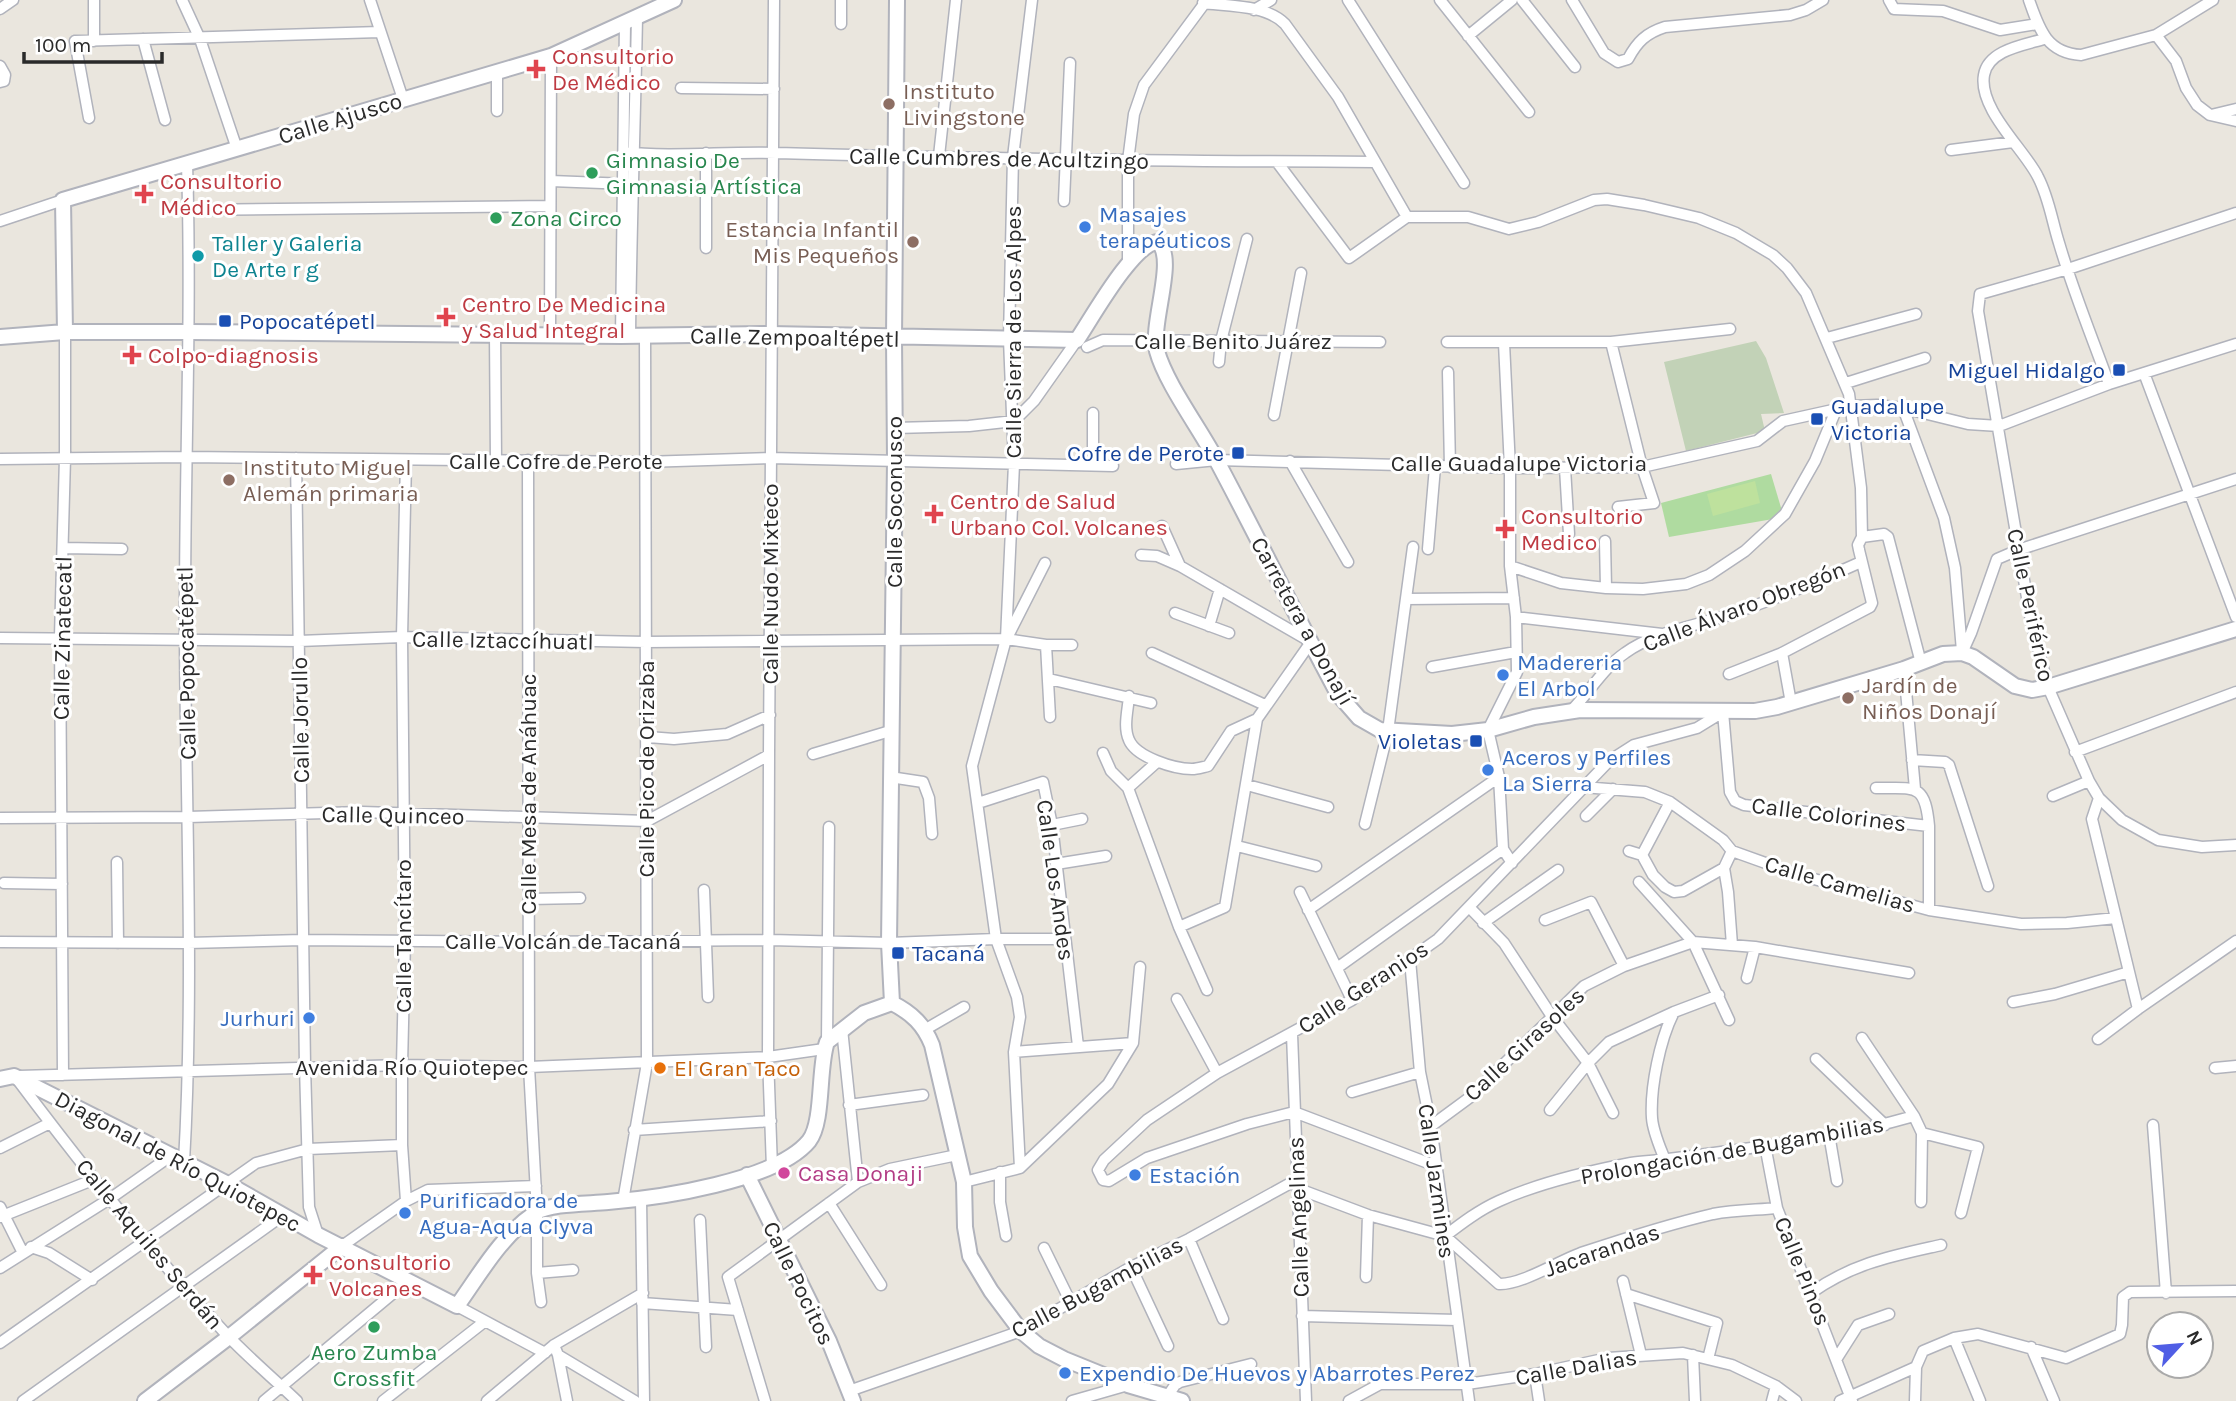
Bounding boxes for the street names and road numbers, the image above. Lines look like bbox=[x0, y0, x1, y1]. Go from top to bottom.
street label: Calle Ajusco bbox=[275, 87, 405, 150]
street label: Calle Cumbres de Acultzingo bbox=[849, 142, 1149, 175]
street label: Calle Sierra de Los Alpes bbox=[1000, 206, 1027, 459]
street label: Calle Zempoaltépetl bbox=[690, 322, 900, 353]
street label: Calle Benito Juárez bbox=[1134, 328, 1332, 355]
street label: Calle Soconusco bbox=[881, 416, 908, 588]
street label: Calle Cofre de Perote bbox=[449, 448, 663, 475]
street label: Calle Guadalupe Victoria bbox=[1391, 450, 1647, 477]
street label: Calle Nudo Mixteco bbox=[757, 483, 784, 685]
street label: Calle Periférico bbox=[2001, 526, 2060, 684]
street label: Carretera a Donají bbox=[1245, 532, 1360, 710]
street label: Calle Álvaro Obregón bbox=[1639, 555, 1849, 658]
street label: Calle Zinatecatl bbox=[48, 556, 77, 720]
street label: Calle Popocatépetl bbox=[171, 566, 202, 760]
street label: Calle Iztaccíhuatl bbox=[412, 625, 594, 656]
street label: Calle Jorullo bbox=[286, 657, 315, 783]
street label: Calle Pico de Orizaba bbox=[633, 660, 660, 878]
street label: Calle Mesa de Anáhuac bbox=[515, 673, 542, 915]
street label: Calle Colorines bbox=[1750, 792, 1908, 837]
street label: Calle Los Andes bbox=[1031, 798, 1080, 962]
street label: Calle Quinceo bbox=[321, 801, 465, 830]
street label: Calle Camelias bbox=[1762, 850, 1918, 919]
street label: Calle Tancítaro bbox=[390, 859, 417, 1013]
street label: Calle Volcán de Tacaná bbox=[445, 928, 681, 955]
street label: Calle Geranios bbox=[1293, 935, 1433, 1040]
street label: Calle Girasoles bbox=[1459, 982, 1590, 1107]
street label: Avenida Río Quiotepec bbox=[295, 1054, 529, 1081]
street label: Diagonal de Río Quiotepec bbox=[50, 1085, 305, 1238]
street label: Calle Jazmines bbox=[1412, 1102, 1461, 1260]
street label: Prolongación de Bugambilias bbox=[1578, 1110, 1886, 1190]
street label: Calle Angelinas bbox=[1282, 1136, 1315, 1298]
street label: Calle Aquiles Serdán bbox=[70, 1154, 229, 1335]
street label: Calle Pinos bbox=[1768, 1213, 1837, 1330]
street label: Calle Pocitos bbox=[757, 1217, 840, 1349]
street label: Jacarandas bbox=[1541, 1218, 1663, 1283]
street label: Calle Bugambilias bbox=[1007, 1231, 1188, 1344]
street label: Calle Dalias bbox=[1513, 1344, 1639, 1391]

